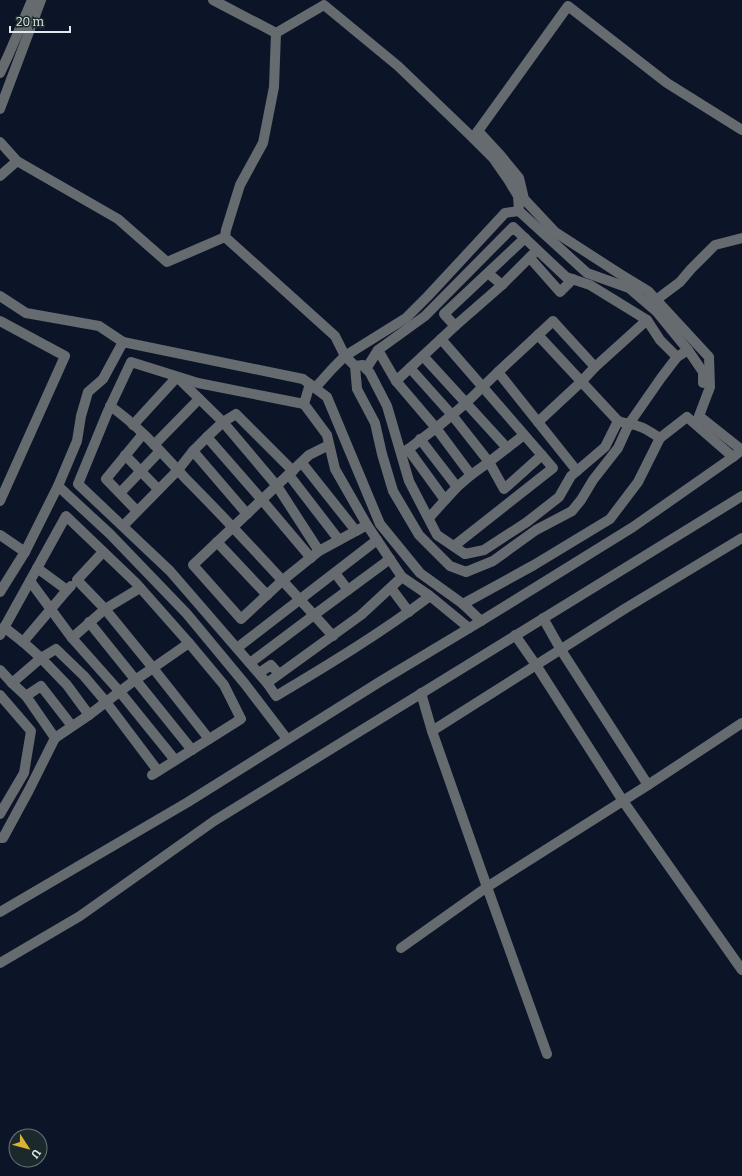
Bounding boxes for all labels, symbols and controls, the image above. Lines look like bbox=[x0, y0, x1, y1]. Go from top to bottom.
scale bar bbox=[10, 8, 70, 34]
text: 20 m bbox=[16, 15, 45, 29]
north arrow bbox=[8, 1128, 48, 1168]
text: U bbox=[28, 1146, 43, 1161]

